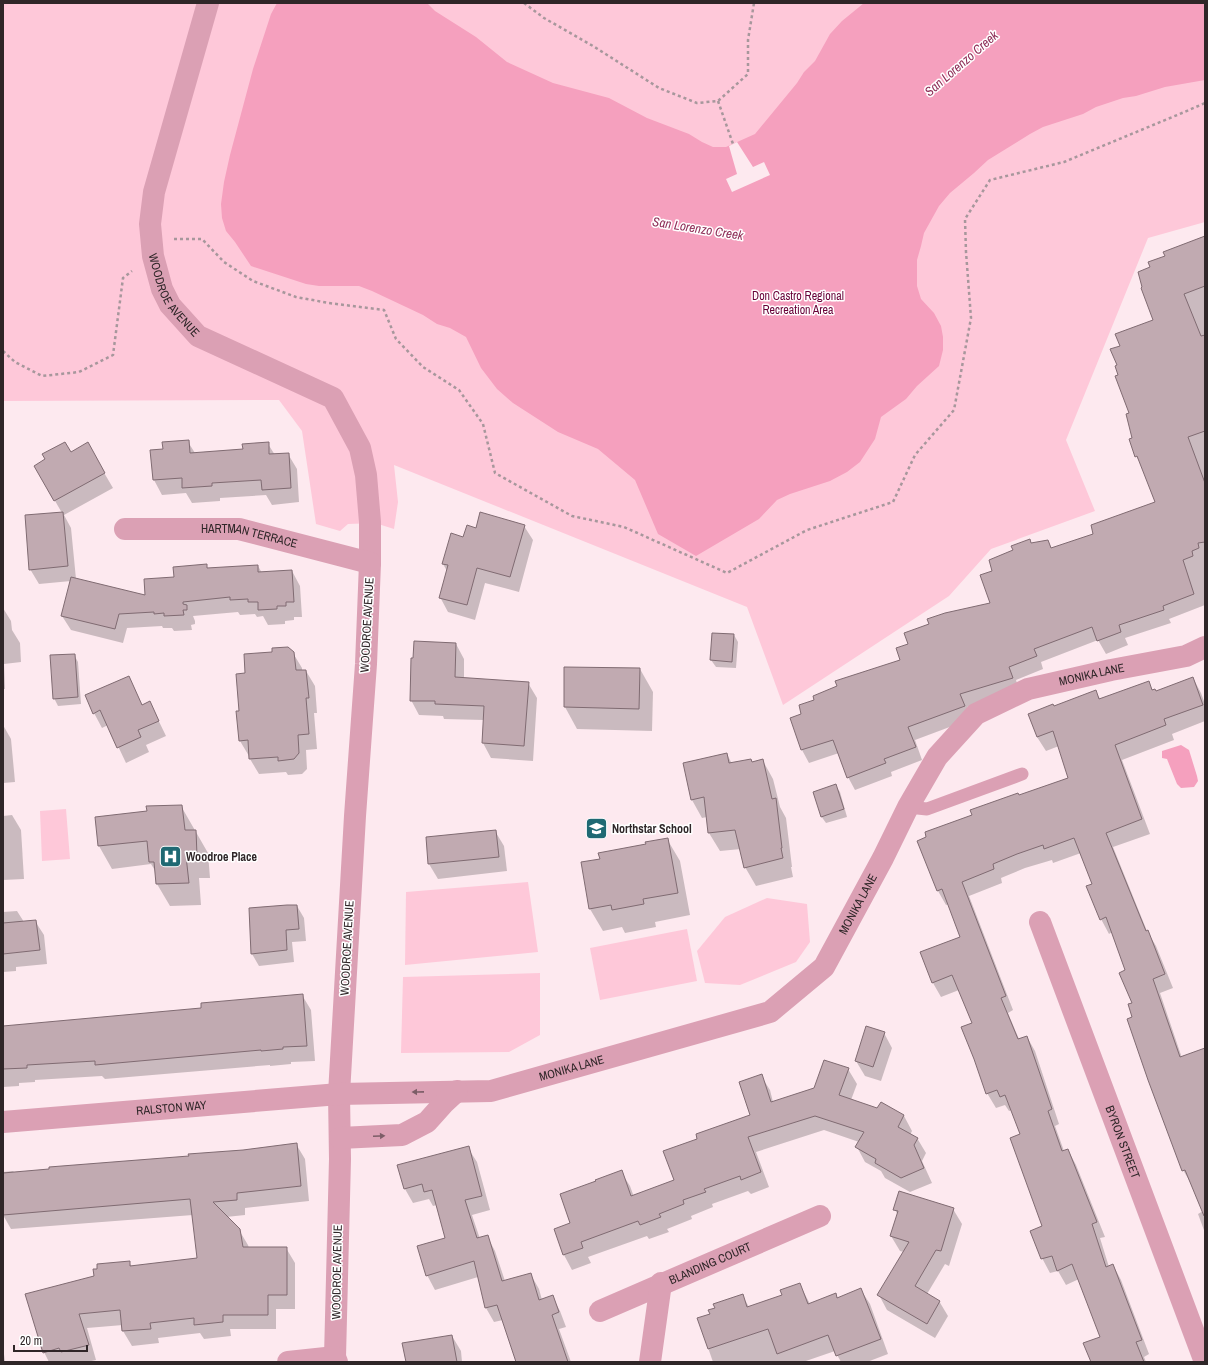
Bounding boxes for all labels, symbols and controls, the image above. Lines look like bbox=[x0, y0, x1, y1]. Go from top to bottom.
water label: San Lorenzo Creek bbox=[921, 26, 1002, 100]
water label: San Lorenzo Creek bbox=[651, 213, 745, 244]
street label: WOODROE AVENUE bbox=[145, 251, 203, 340]
park label: Don Castro Regional Recreation Area bbox=[752, 288, 844, 318]
street label: HARTMAN TERRACE bbox=[201, 520, 299, 552]
street label: WOODROE AVENUE bbox=[357, 577, 377, 673]
street label: MONIKA LANE bbox=[1057, 660, 1126, 690]
school or university icon: Northstar School bbox=[583, 816, 609, 842]
place label: Northstar School bbox=[612, 821, 692, 837]
hospital icon: Woodroe Place bbox=[157, 844, 183, 870]
place label: Woodroe Place bbox=[186, 849, 257, 865]
street label: MONIKA LANE bbox=[835, 871, 881, 937]
street label: WOODROE AVENUE bbox=[337, 900, 357, 996]
street label: MONIKA LANE bbox=[537, 1051, 606, 1085]
one-way arrow bbox=[411, 1089, 424, 1095]
street label: RALSTON WAY bbox=[136, 1097, 208, 1119]
street label: BYRON STREET bbox=[1102, 1103, 1143, 1181]
one-way arrow bbox=[373, 1133, 385, 1140]
street label: WOODROE AVENUE bbox=[328, 1224, 346, 1320]
street label: BLANDING COURT bbox=[667, 1239, 754, 1288]
scale bar bbox=[14, 1327, 87, 1353]
text: 20 m bbox=[20, 1333, 42, 1349]

